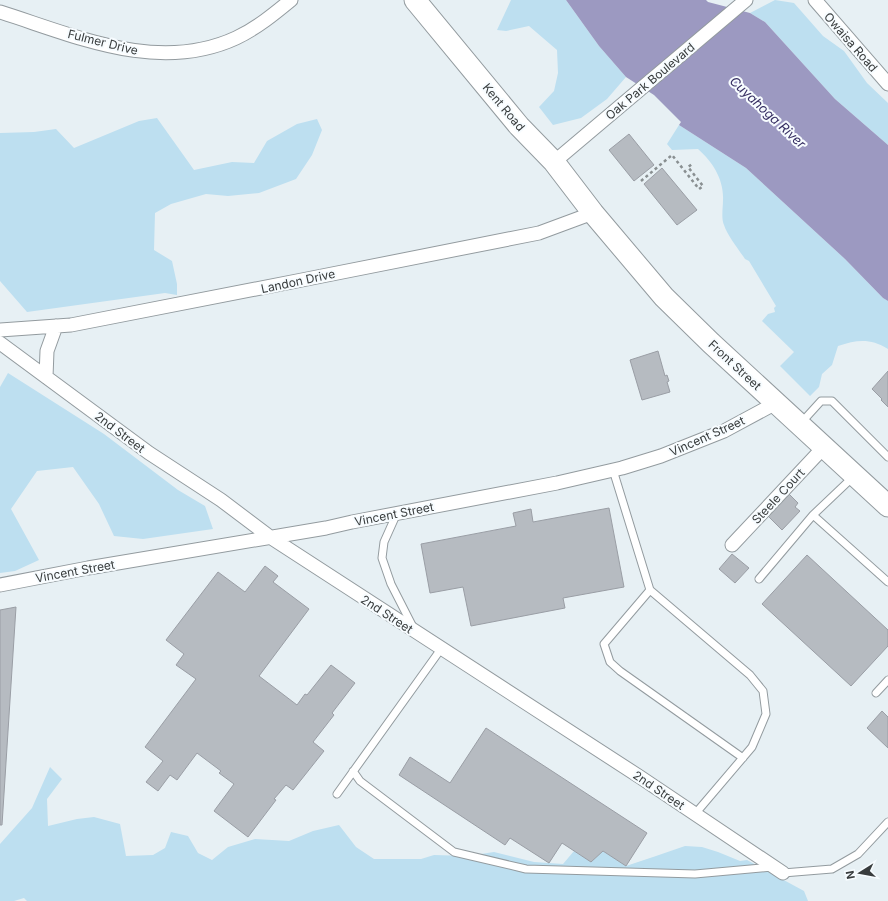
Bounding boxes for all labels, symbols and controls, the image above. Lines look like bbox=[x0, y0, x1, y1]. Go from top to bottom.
street label: Owaisa Road bbox=[821, 9, 881, 75]
street label: Fulmer Drive bbox=[66, 26, 140, 58]
street label: Oak Park Boulevard bbox=[602, 39, 698, 123]
water label: Cuyahoga River bbox=[727, 73, 810, 152]
street label: Kent Road bbox=[480, 80, 528, 134]
street label: Landon Drive bbox=[260, 266, 336, 296]
street label: Front Street bbox=[706, 337, 764, 393]
street label: 2nd Street bbox=[92, 408, 148, 456]
street label: Vincent Street bbox=[667, 413, 747, 459]
street label: Steele Court bbox=[748, 465, 808, 527]
street label: Vincent Street bbox=[353, 499, 435, 529]
street label: Vincent Street bbox=[34, 557, 116, 585]
street label: 2nd Street bbox=[358, 592, 416, 636]
street label: 2nd Street bbox=[630, 767, 688, 813]
north arrow bbox=[840, 853, 880, 893]
text: N bbox=[843, 869, 858, 880]

